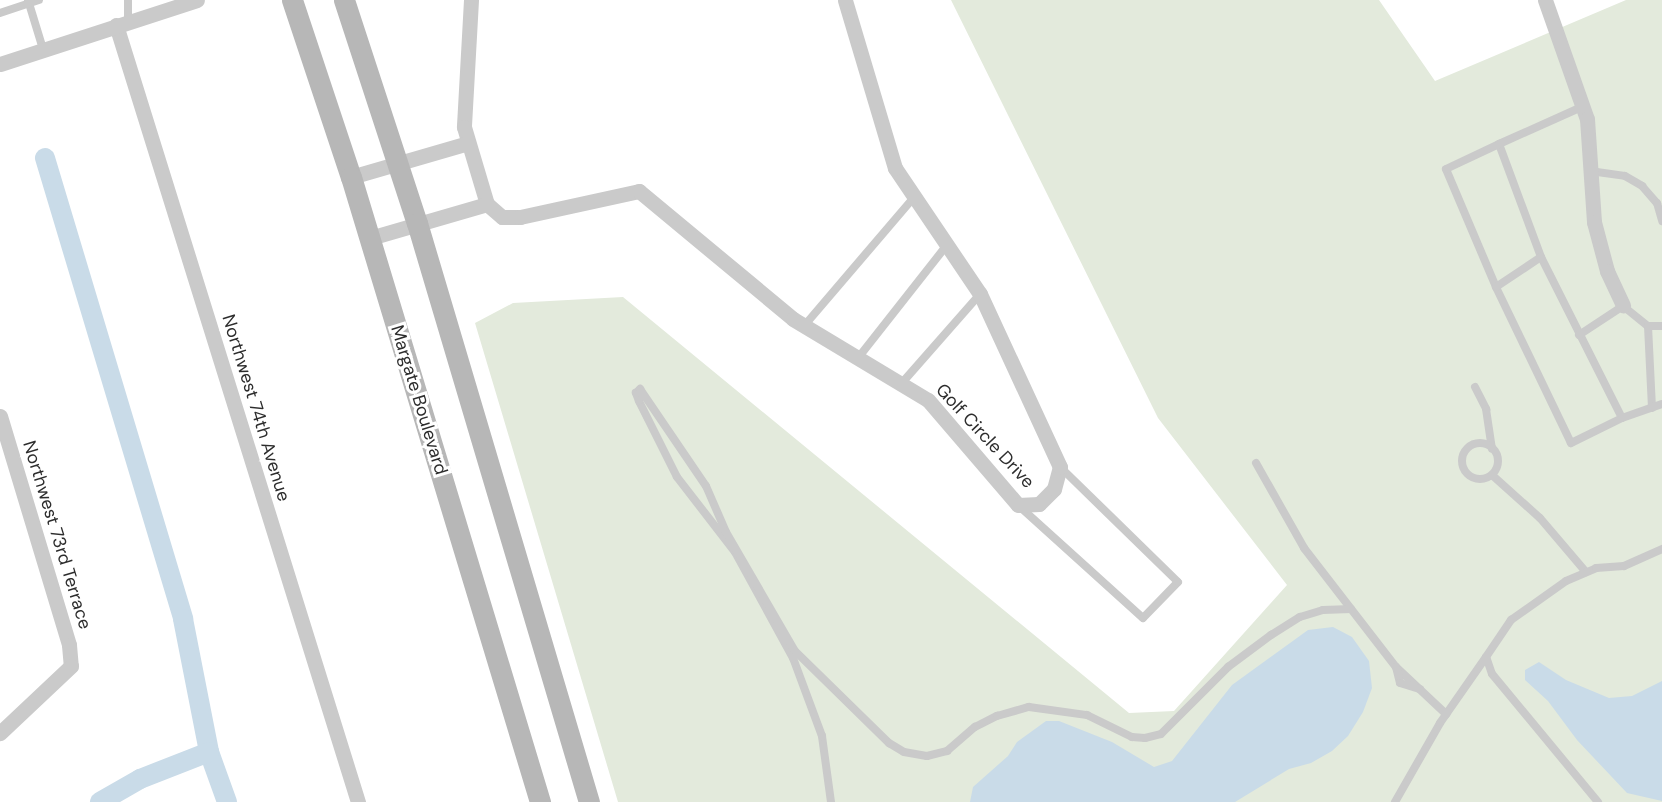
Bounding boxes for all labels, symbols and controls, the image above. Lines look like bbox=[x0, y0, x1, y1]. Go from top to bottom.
street label: Northwest 74th Avenue bbox=[217, 312, 295, 504]
street label: Margate Boulevard bbox=[386, 323, 452, 477]
street label: Golf Circle Drive bbox=[931, 379, 1039, 493]
street label: Northwest 73rd Terrace bbox=[18, 438, 96, 632]

